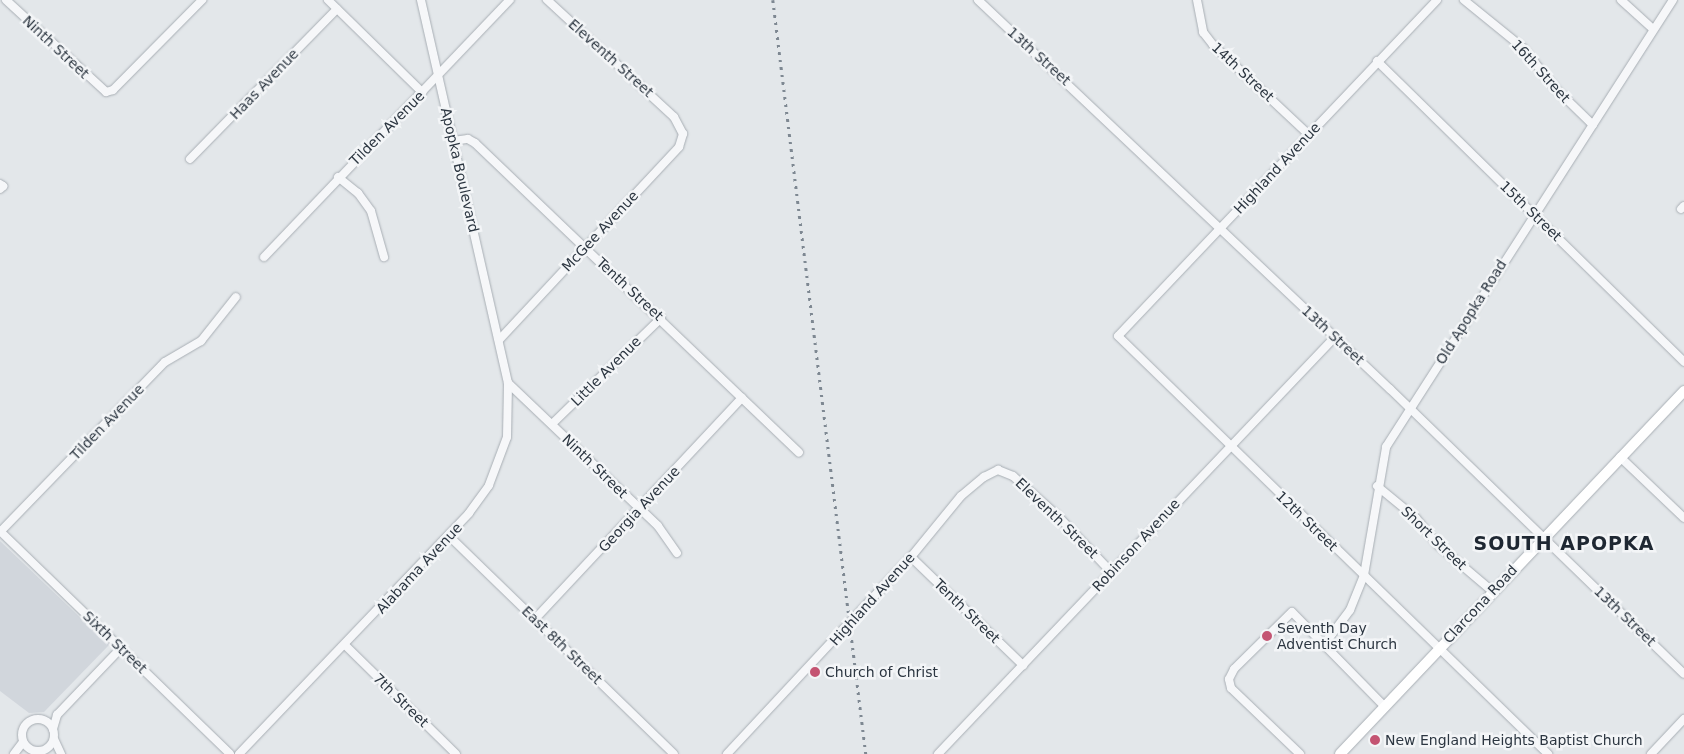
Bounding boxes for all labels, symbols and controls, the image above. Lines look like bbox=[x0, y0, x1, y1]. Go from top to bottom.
street label: Ninth Street bbox=[19, 12, 93, 82]
street label: Eleventh Street bbox=[565, 15, 657, 101]
street label: 13th Street bbox=[1004, 23, 1074, 89]
street label: 16th Street bbox=[1508, 36, 1574, 106]
street label: 14th Street bbox=[1208, 39, 1278, 105]
street label: Haas Avenue bbox=[226, 45, 302, 123]
street label: Tilden Avenue bbox=[346, 87, 428, 169]
street label: Apopka Boulevard bbox=[437, 106, 483, 234]
street label: Highland Avenue bbox=[1230, 119, 1324, 217]
street label: 15th Street bbox=[1497, 177, 1565, 245]
street label: McGee Avenue bbox=[558, 187, 642, 275]
street label: Tenth Street bbox=[593, 254, 667, 324]
street label: Old Apopka Road bbox=[1432, 257, 1510, 367]
street label: 13th Street bbox=[1298, 302, 1368, 368]
street label: Little Avenue bbox=[568, 333, 644, 409]
street label: Tilden Avenue bbox=[67, 381, 147, 463]
street label: Ninth Street bbox=[559, 431, 631, 501]
street label: Georgia Avenue bbox=[595, 463, 683, 555]
street label: Eleventh Street bbox=[1012, 474, 1102, 562]
street label: 12th Street bbox=[1273, 487, 1341, 555]
street label: Robinson Avenue bbox=[1089, 495, 1183, 595]
street label: Short Street bbox=[1398, 503, 1470, 573]
street label: Alabama Avenue bbox=[373, 519, 465, 617]
district label: SOUTH APOPKA bbox=[1472, 533, 1656, 555]
street label: Highland Avenue bbox=[826, 549, 918, 649]
street label: Clarcona Road bbox=[1439, 561, 1521, 647]
street label: Tenth Street bbox=[931, 575, 1003, 647]
street label: 13th Street bbox=[1591, 582, 1659, 650]
street label: East 8th Street bbox=[518, 603, 606, 687]
street label: Sixth Street bbox=[80, 607, 150, 677]
place label: Seventh Day Adventist Church bbox=[1277, 620, 1397, 652]
marker: Seventh Day Adventist Church bbox=[1261, 630, 1273, 642]
place label: Church of Christ bbox=[825, 664, 938, 680]
marker: Church of Christ bbox=[809, 666, 821, 678]
street label: 7th Street bbox=[370, 670, 432, 730]
place label: New England Heights Baptist Church bbox=[1385, 732, 1643, 748]
marker: New England Heights Baptist Church bbox=[1369, 734, 1381, 746]

